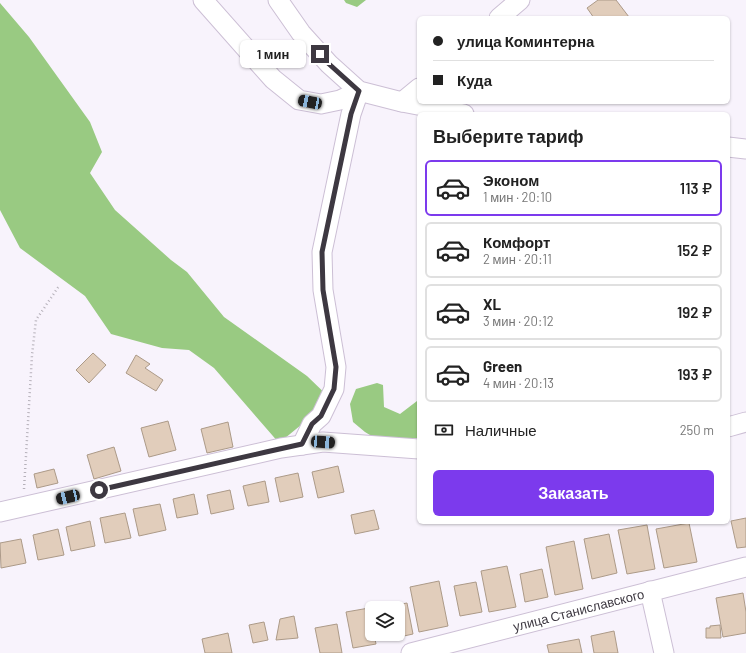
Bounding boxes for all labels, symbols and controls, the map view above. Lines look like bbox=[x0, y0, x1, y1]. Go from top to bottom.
text: улица Коминтерна bbox=[457, 32, 594, 50]
callout: 1 мин bbox=[240, 40, 306, 68]
route end bbox=[311, 45, 329, 63]
text: 1 мин bbox=[257, 46, 289, 62]
text: Куда bbox=[457, 71, 492, 89]
car bbox=[297, 94, 323, 110]
text: Выберите тариф bbox=[433, 125, 584, 147]
icon: car bbox=[435, 170, 471, 206]
text: Эконом bbox=[483, 171, 539, 189]
text: 113 ₽ bbox=[680, 179, 712, 197]
text: 1 мин · 20:10 bbox=[483, 189, 552, 205]
icon: car bbox=[435, 232, 471, 268]
text: Комфорт bbox=[483, 233, 550, 251]
text: 152 ₽ bbox=[677, 241, 712, 259]
text: 2 мин · 20:11 bbox=[483, 251, 552, 267]
icon: car bbox=[435, 294, 471, 330]
text: XL bbox=[483, 295, 501, 313]
text: 192 ₽ bbox=[677, 303, 712, 321]
text: 3 мин · 20:12 bbox=[483, 313, 554, 329]
icon: car bbox=[435, 356, 471, 392]
text: Green bbox=[483, 357, 522, 375]
text: 193 ₽ bbox=[677, 365, 712, 383]
text: 4 мин · 20:13 bbox=[483, 375, 554, 391]
icon: cash bbox=[433, 419, 455, 441]
text: Наличные bbox=[465, 421, 537, 439]
text: 250 m bbox=[680, 422, 714, 438]
car bbox=[311, 435, 335, 449]
button: Заказать bbox=[433, 470, 714, 516]
route start bbox=[90, 481, 108, 499]
car bbox=[55, 488, 81, 506]
street label: улица Станиславского bbox=[511, 585, 646, 634]
map controls bbox=[365, 601, 405, 641]
button: layers bbox=[365, 601, 405, 641]

